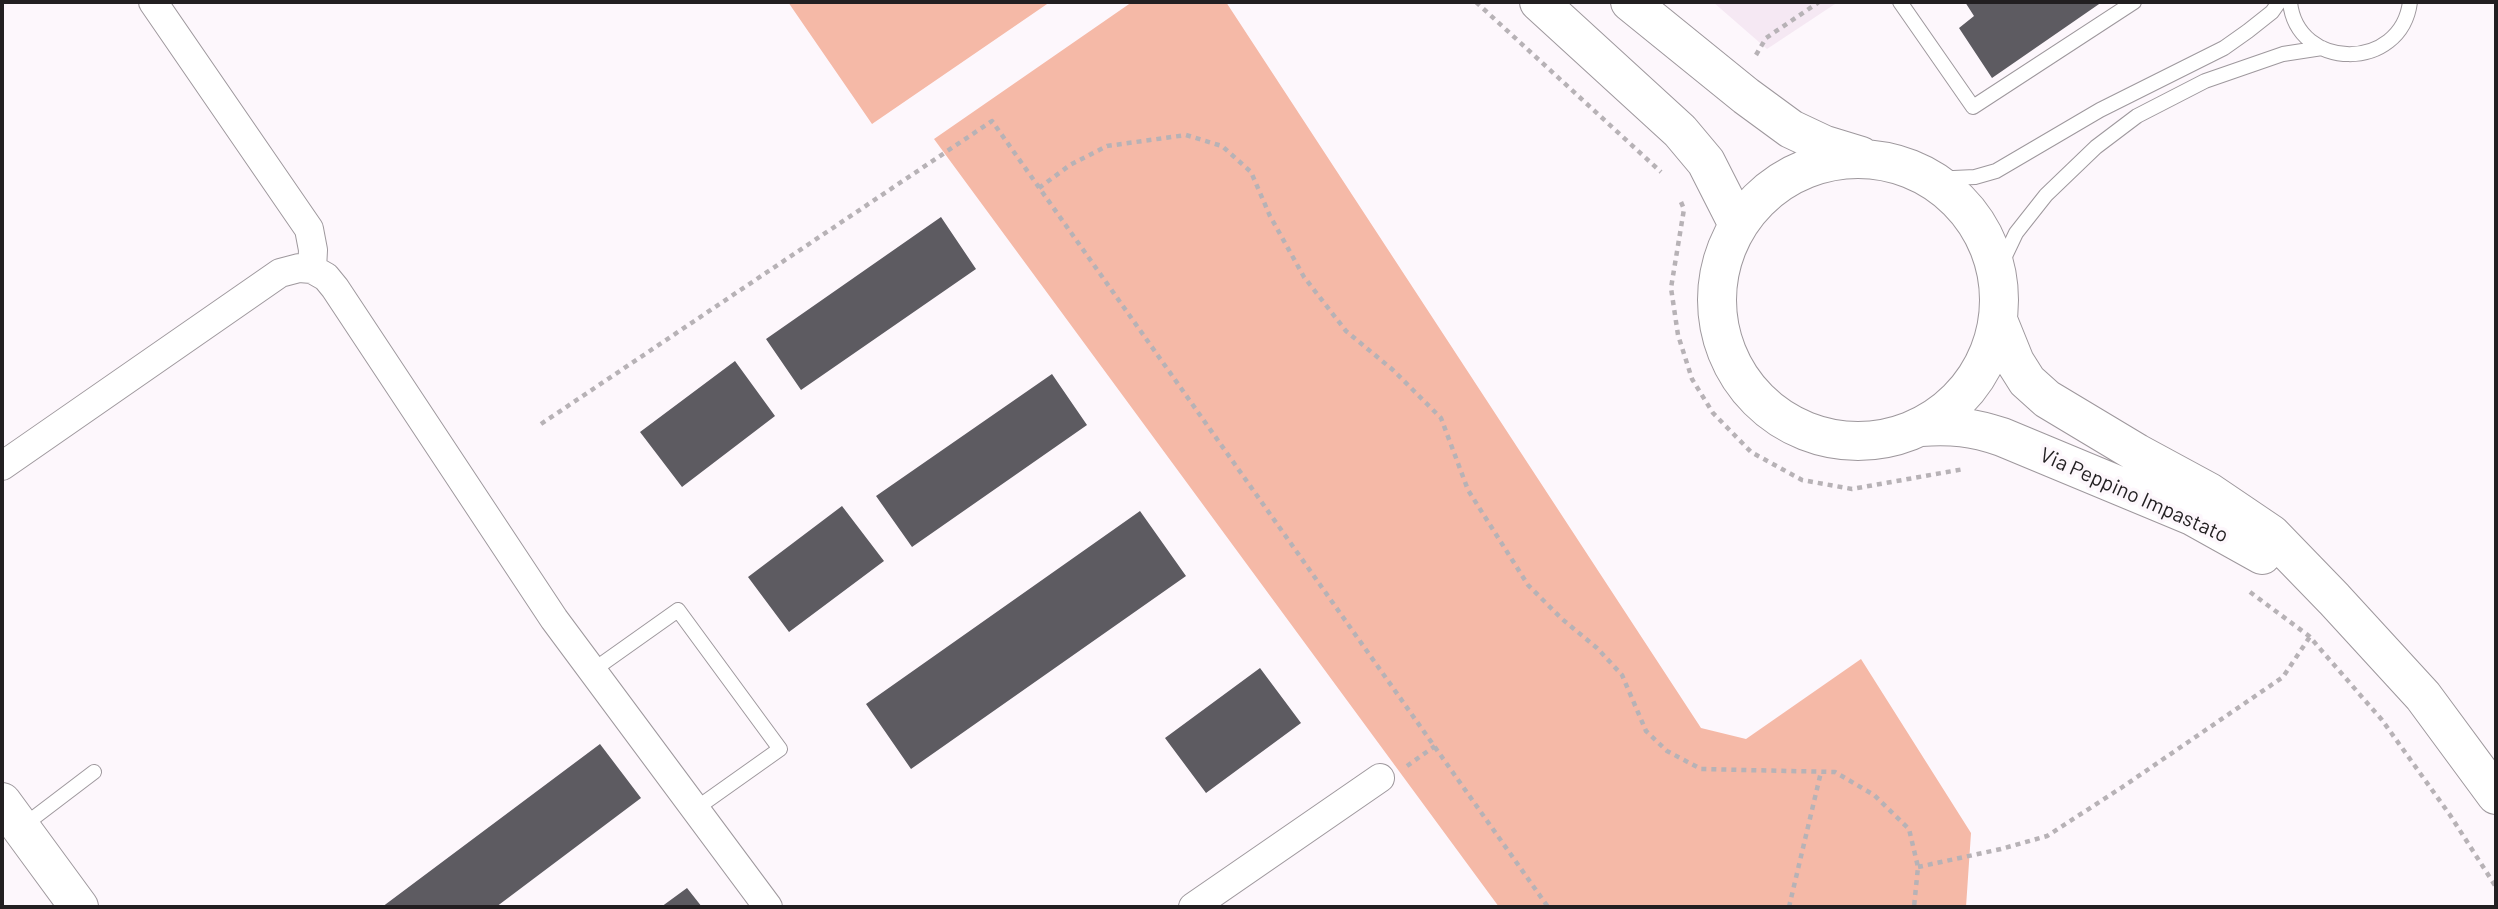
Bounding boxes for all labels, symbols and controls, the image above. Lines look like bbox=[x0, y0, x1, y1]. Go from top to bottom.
street label: Via Peppino Impastato bbox=[2036, 442, 2232, 548]

